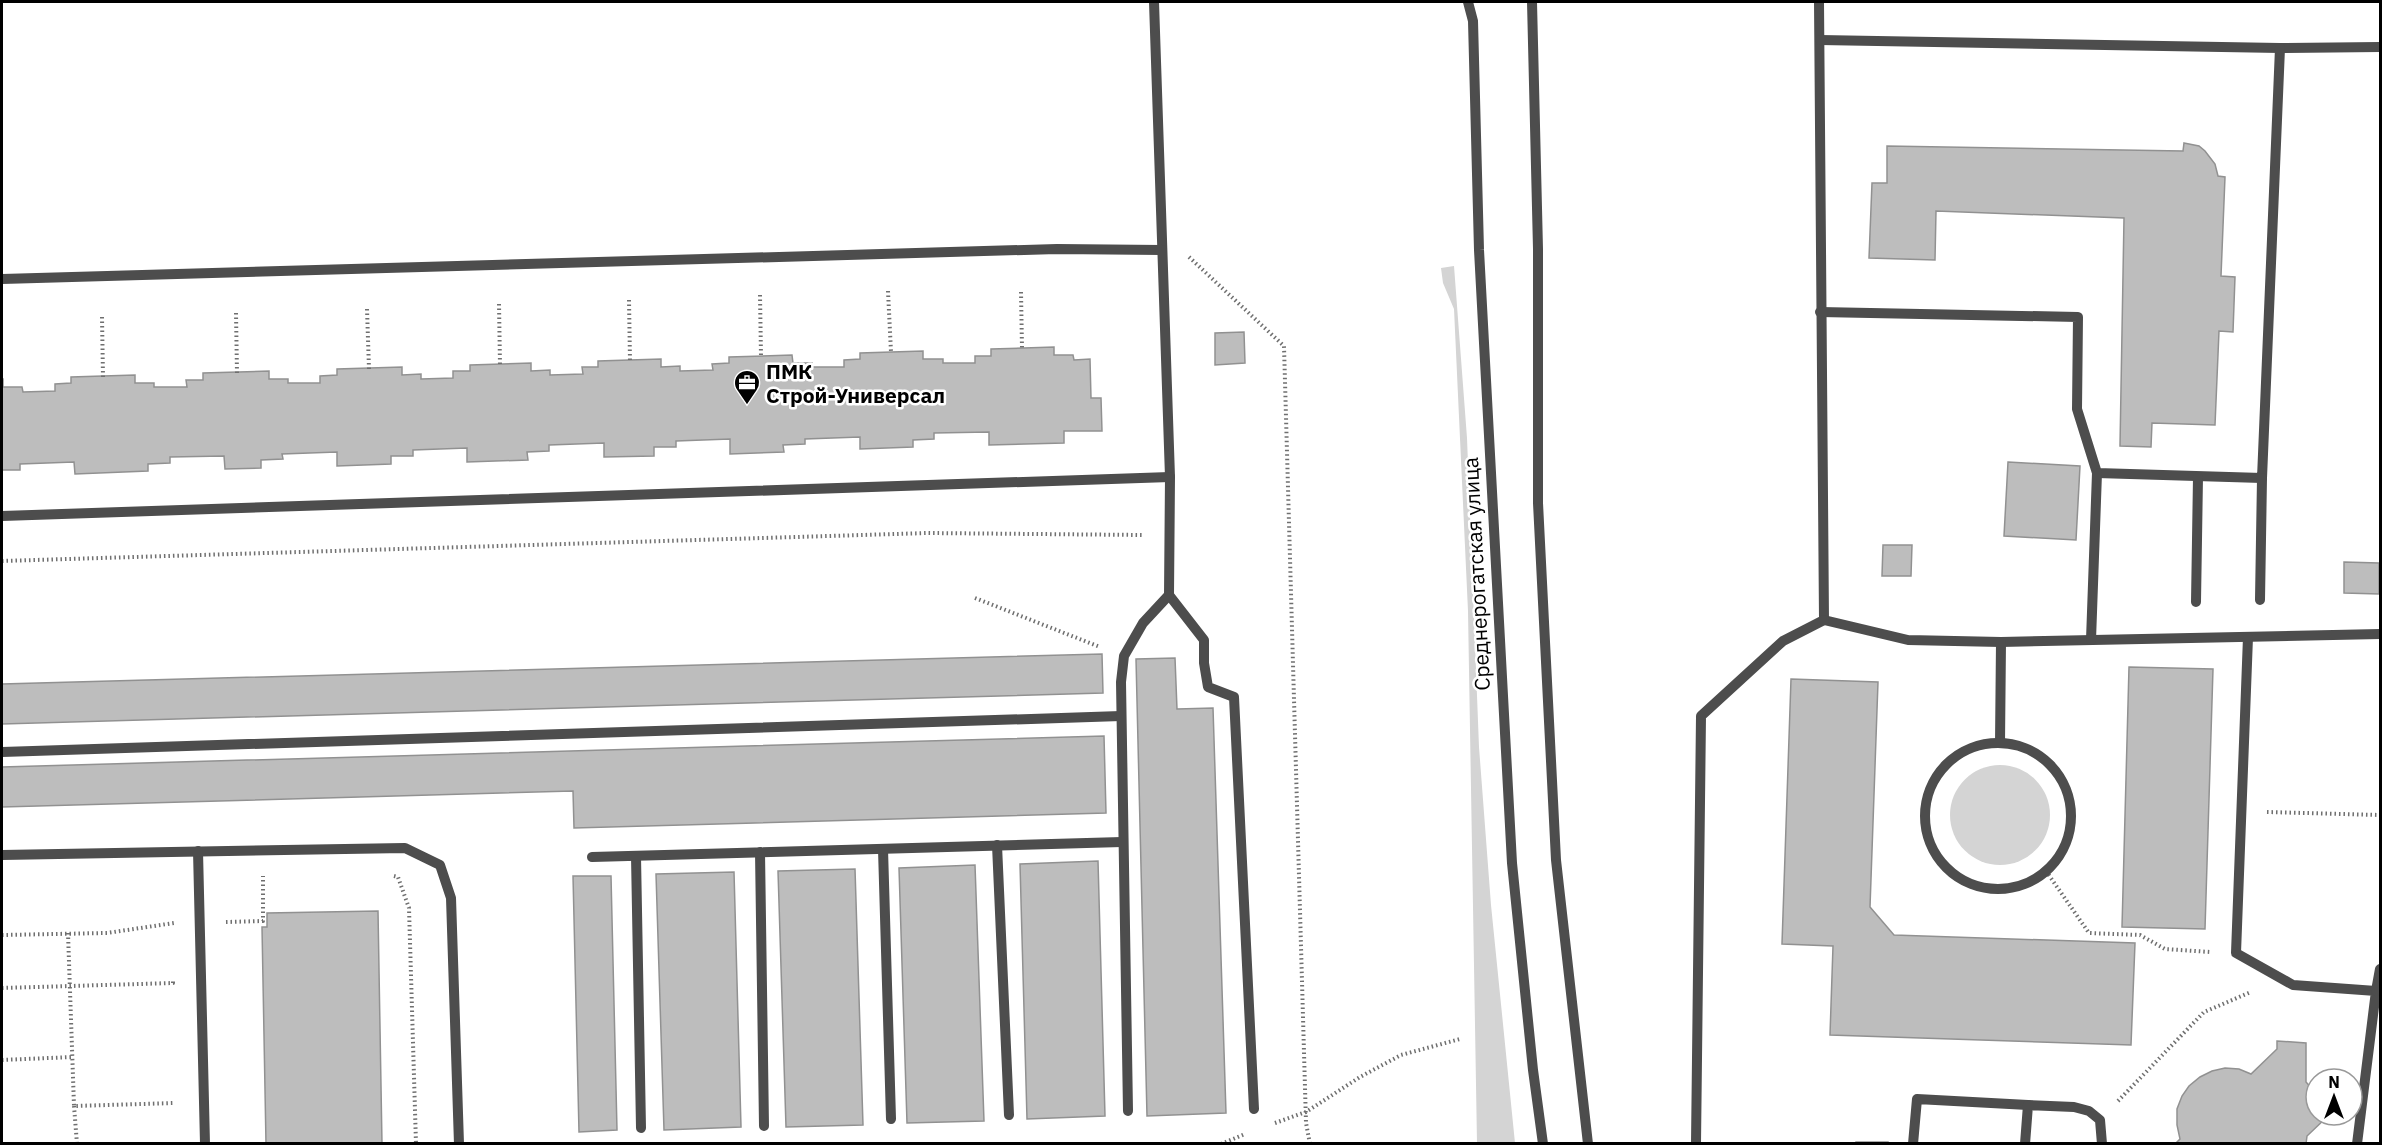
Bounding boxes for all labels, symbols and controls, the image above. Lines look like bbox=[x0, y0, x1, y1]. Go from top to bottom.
place label: ПМК Строй-Универсал bbox=[766, 357, 945, 409]
office icon: ПМК Строй-Универсал bbox=[732, 368, 762, 406]
street label: Среднерогатская улица bbox=[1456, 456, 1496, 692]
north arrow bbox=[2304, 1067, 2364, 1127]
text: N bbox=[2328, 1072, 2340, 1092]

